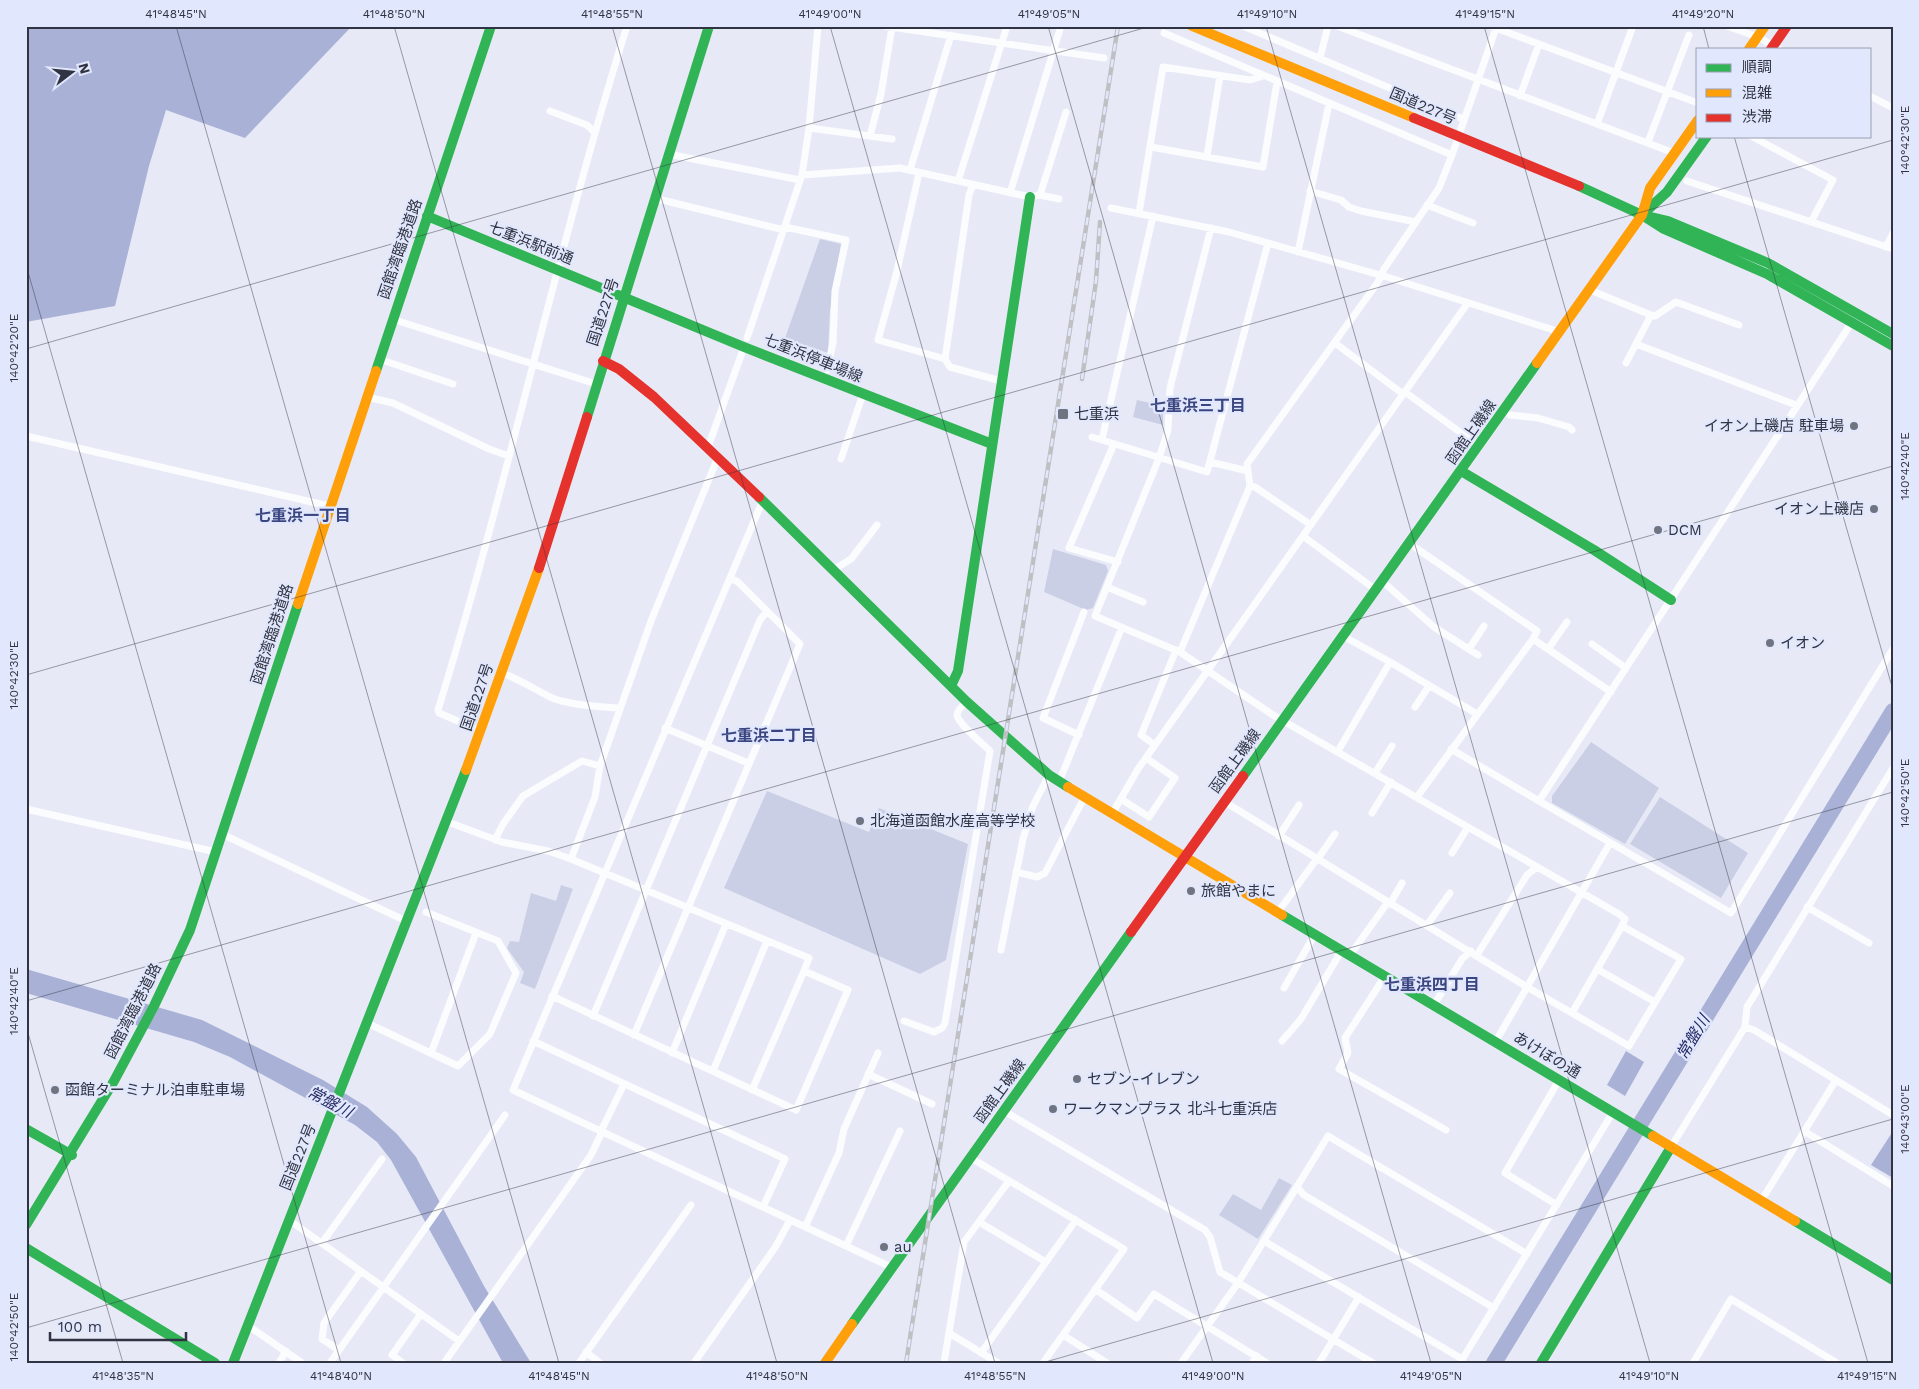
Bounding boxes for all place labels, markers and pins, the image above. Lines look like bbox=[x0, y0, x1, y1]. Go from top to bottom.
place label: 七重浜 bbox=[1074, 405, 1119, 423]
marker: 七重浜 bbox=[1056, 407, 1070, 421]
place label: イオン上磯店 駐車場 bbox=[1704, 417, 1844, 435]
marker: イオン上磯店 駐車場 bbox=[1848, 420, 1860, 432]
place label: イオン上磯店 bbox=[1774, 500, 1864, 518]
marker: イオン上磯店 bbox=[1868, 503, 1880, 515]
place label: DCM bbox=[1668, 521, 1702, 539]
marker: DCM bbox=[1652, 524, 1664, 536]
place label: イオン bbox=[1780, 634, 1825, 652]
marker: イオン bbox=[1764, 637, 1776, 649]
place label: 北海道函館水産高等学校 bbox=[870, 812, 1035, 830]
marker: 北海道函館水産高等学校 bbox=[854, 815, 866, 827]
place label: 旅館やまに bbox=[1201, 882, 1276, 900]
marker: 旅館やまに bbox=[1185, 885, 1197, 897]
place label: セブン-イレブン bbox=[1087, 1070, 1200, 1088]
marker: セブン-イレブン bbox=[1071, 1073, 1083, 1085]
place label: 函館ターミナル泊車駐車場 bbox=[65, 1081, 245, 1099]
marker: 函館ターミナル泊車駐車場 bbox=[49, 1084, 61, 1096]
place label: ワークマンプラス 北斗七重浜店 bbox=[1063, 1100, 1277, 1118]
marker: ワークマンプラス 北斗七重浜店 bbox=[1047, 1103, 1059, 1115]
place label: au bbox=[894, 1238, 912, 1256]
marker: au bbox=[878, 1241, 890, 1253]

